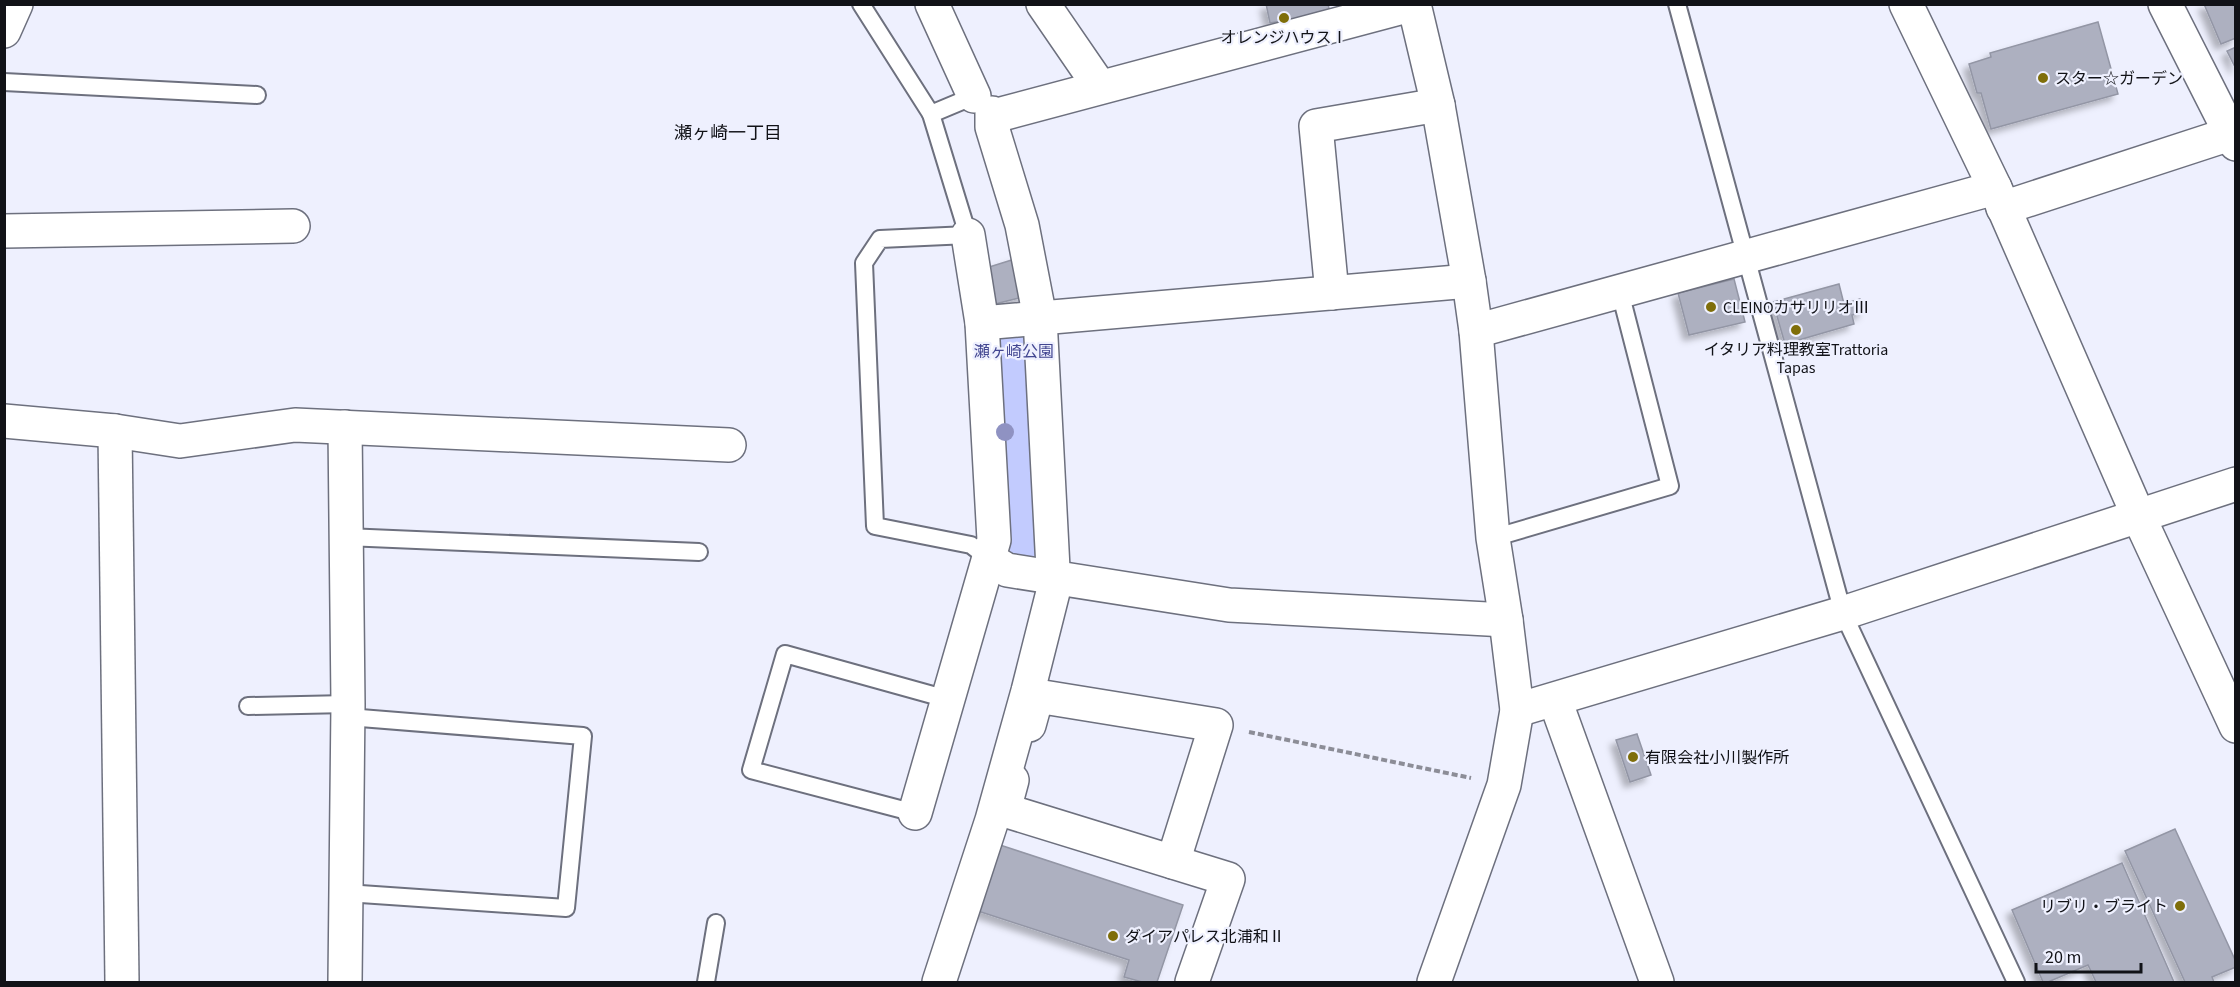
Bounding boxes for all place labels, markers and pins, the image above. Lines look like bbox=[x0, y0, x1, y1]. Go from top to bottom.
marker: オレンジハウスⅠ bbox=[1277, 11, 1291, 25]
place label: オレンジハウスⅠ bbox=[1220, 27, 1348, 49]
place label: スター☆ガーデン bbox=[2055, 68, 2183, 90]
marker: スター☆ガーデン bbox=[2036, 71, 2050, 85]
place label: CLEINOカサリリオⅢ bbox=[1723, 297, 1870, 319]
marker: CLEINOカサリリオⅢ bbox=[1704, 300, 1718, 314]
marker: イタリア料理教室Trattoria Tapas bbox=[1789, 323, 1803, 337]
place label: イタリア料理教室Trattoria Tapas bbox=[1704, 339, 1888, 379]
place label: 有限会社小川製作所 bbox=[1645, 747, 1789, 769]
marker: 有限会社小川製作所 bbox=[1626, 750, 1640, 764]
place label: リブリ・ブライト bbox=[2040, 896, 2168, 918]
marker: リブリ・ブライト bbox=[2173, 899, 2187, 913]
place label: ダイアパレス北浦和Ⅱ bbox=[1125, 926, 1285, 948]
marker: ダイアパレス北浦和Ⅱ bbox=[1106, 929, 1120, 943]

